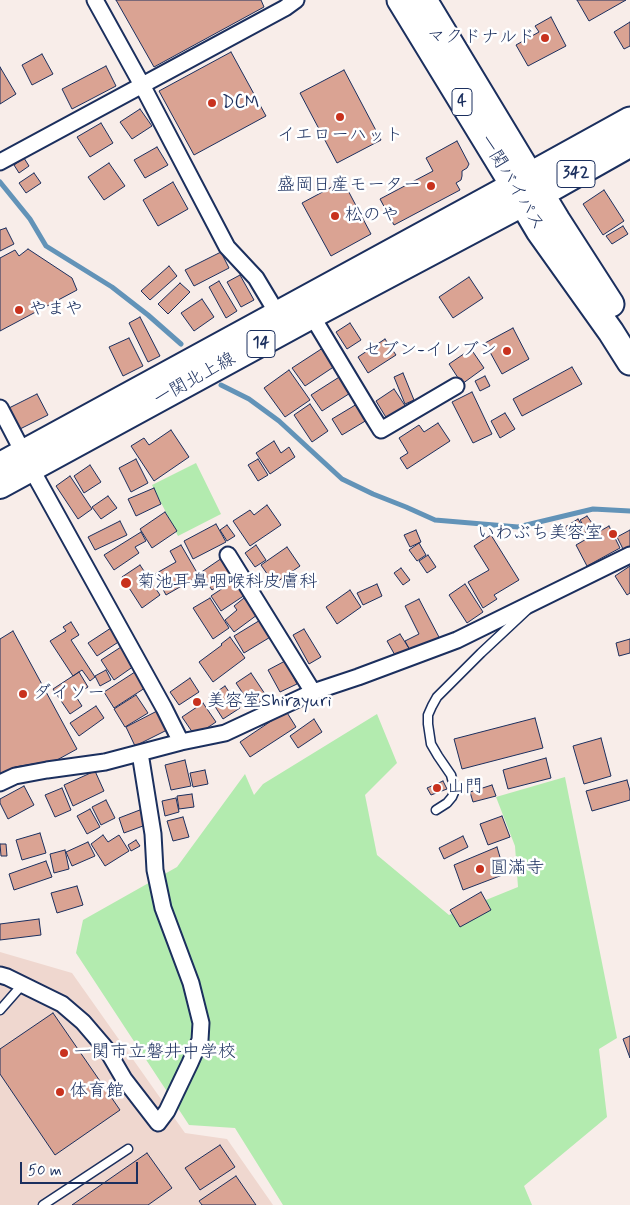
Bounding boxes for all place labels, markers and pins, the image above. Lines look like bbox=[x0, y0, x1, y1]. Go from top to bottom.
place label: マクドナルド bbox=[427, 27, 535, 49]
marker: マクドナルド bbox=[539, 32, 551, 44]
place label: DCM bbox=[222, 92, 260, 114]
marker: DCM bbox=[206, 97, 218, 109]
marker: イエローハット bbox=[334, 111, 346, 123]
place label: イエローハット bbox=[277, 125, 403, 147]
place label: 盛岡日産モーター bbox=[277, 175, 421, 197]
marker: 盛岡日産モーター bbox=[425, 180, 437, 192]
place label: 松のや bbox=[345, 205, 399, 227]
marker: 松のや bbox=[329, 210, 341, 222]
place label: やまや bbox=[29, 299, 83, 321]
marker: やまや bbox=[13, 304, 25, 316]
place label: セブン-イレブン bbox=[363, 340, 497, 362]
marker: セブン-イレブン bbox=[501, 345, 513, 357]
place label: いわぶち美容室 bbox=[477, 523, 603, 545]
marker: いわぶち美容室 bbox=[607, 528, 619, 540]
place label: 菊池耳鼻咽喉科皮膚科 bbox=[137, 572, 317, 594]
marker: 菊池耳鼻咽喉科皮膚科 bbox=[119, 576, 133, 590]
place label: ダイソー bbox=[33, 683, 105, 705]
marker: ダイソー bbox=[17, 688, 29, 700]
place label: 美容室Shirayuri bbox=[207, 691, 332, 713]
marker: 美容室Shirayuri bbox=[191, 696, 203, 708]
place label: 山門 bbox=[447, 777, 483, 799]
marker: 山門 bbox=[431, 782, 443, 794]
place label: 圓滿寺 bbox=[490, 858, 544, 880]
marker: 圓滿寺 bbox=[474, 863, 486, 875]
place label: 一関市立磐井中学校 bbox=[74, 1042, 236, 1064]
marker: 一関市立磐井中学校 bbox=[58, 1047, 70, 1059]
place label: 体育館 bbox=[70, 1081, 124, 1103]
marker: 体育館 bbox=[54, 1086, 66, 1098]

